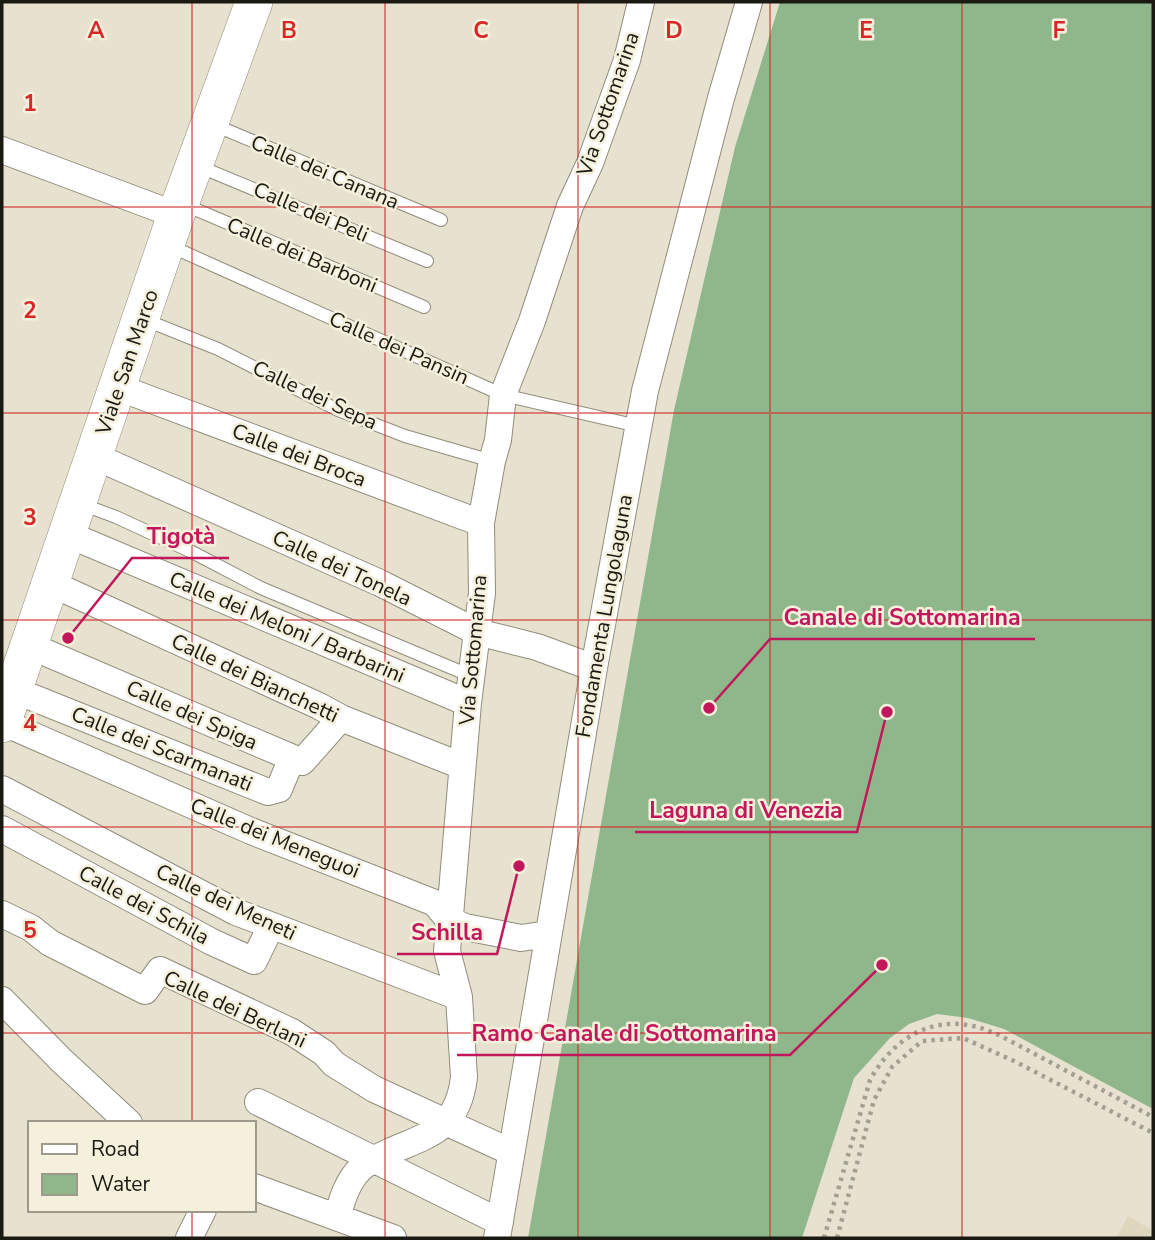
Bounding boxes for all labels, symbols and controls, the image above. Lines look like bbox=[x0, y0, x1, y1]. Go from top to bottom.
text: A bbox=[87, 15, 105, 46]
text: B bbox=[281, 15, 297, 46]
text: C bbox=[473, 15, 489, 46]
text: D bbox=[665, 15, 683, 46]
text: E bbox=[859, 15, 873, 46]
text: F bbox=[1053, 15, 1066, 46]
street label: Via Sottomarina bbox=[570, 28, 646, 181]
text: 1 bbox=[23, 88, 37, 119]
street label: Calle dei Canana bbox=[247, 128, 403, 216]
street label: Calle dei Peli bbox=[249, 175, 373, 249]
street label: Calle dei Barboni bbox=[222, 211, 382, 299]
street label: Viale San Marco bbox=[89, 285, 165, 439]
text: 2 bbox=[23, 295, 37, 326]
street label: Calle dei Pansin bbox=[325, 305, 473, 391]
street label: Calle dei Sepa bbox=[248, 354, 382, 436]
street label: Calle dei Broca bbox=[228, 417, 370, 493]
street label: Fondamenta Lungolaguna bbox=[569, 492, 639, 740]
text: 3 bbox=[23, 502, 37, 533]
callout: Tigotà bbox=[132, 514, 229, 558]
text: Tigotà bbox=[147, 521, 215, 552]
street label: Calle dei Tonela bbox=[268, 523, 416, 613]
street label: Calle dei Meloni / Barbarini bbox=[165, 565, 409, 689]
street label: Via Sottomarina bbox=[452, 574, 494, 727]
callout: Canale di Sottomarina bbox=[770, 595, 1035, 639]
text: Canale di Sottomarina bbox=[783, 602, 1021, 633]
street label: Calle dei Bianchetti bbox=[167, 627, 343, 729]
street label: Calle dei Spiga bbox=[122, 674, 262, 756]
street label: Calle dei Scarmanati bbox=[67, 700, 257, 798]
text: 4 bbox=[23, 708, 37, 739]
callout: Laguna di Venezia bbox=[635, 788, 857, 832]
street label: Calle dei Meneguoi bbox=[186, 791, 364, 885]
text: Laguna di Venezia bbox=[649, 795, 843, 826]
street label: Calle dei Meneti bbox=[151, 857, 301, 947]
street label: Calle dei Schila bbox=[74, 859, 214, 951]
callout: Schilla bbox=[397, 910, 497, 954]
text: 5 bbox=[23, 915, 37, 946]
text: Schilla bbox=[411, 917, 483, 948]
street label: Calle dei Berlani bbox=[159, 964, 311, 1054]
callout: Ramo Canale di Sottomarina bbox=[457, 1011, 790, 1055]
text: Ramo Canale di Sottomarina bbox=[472, 1018, 776, 1049]
legend bbox=[28, 1121, 256, 1212]
text: Road bbox=[91, 1135, 140, 1163]
text: Water bbox=[91, 1170, 150, 1198]

